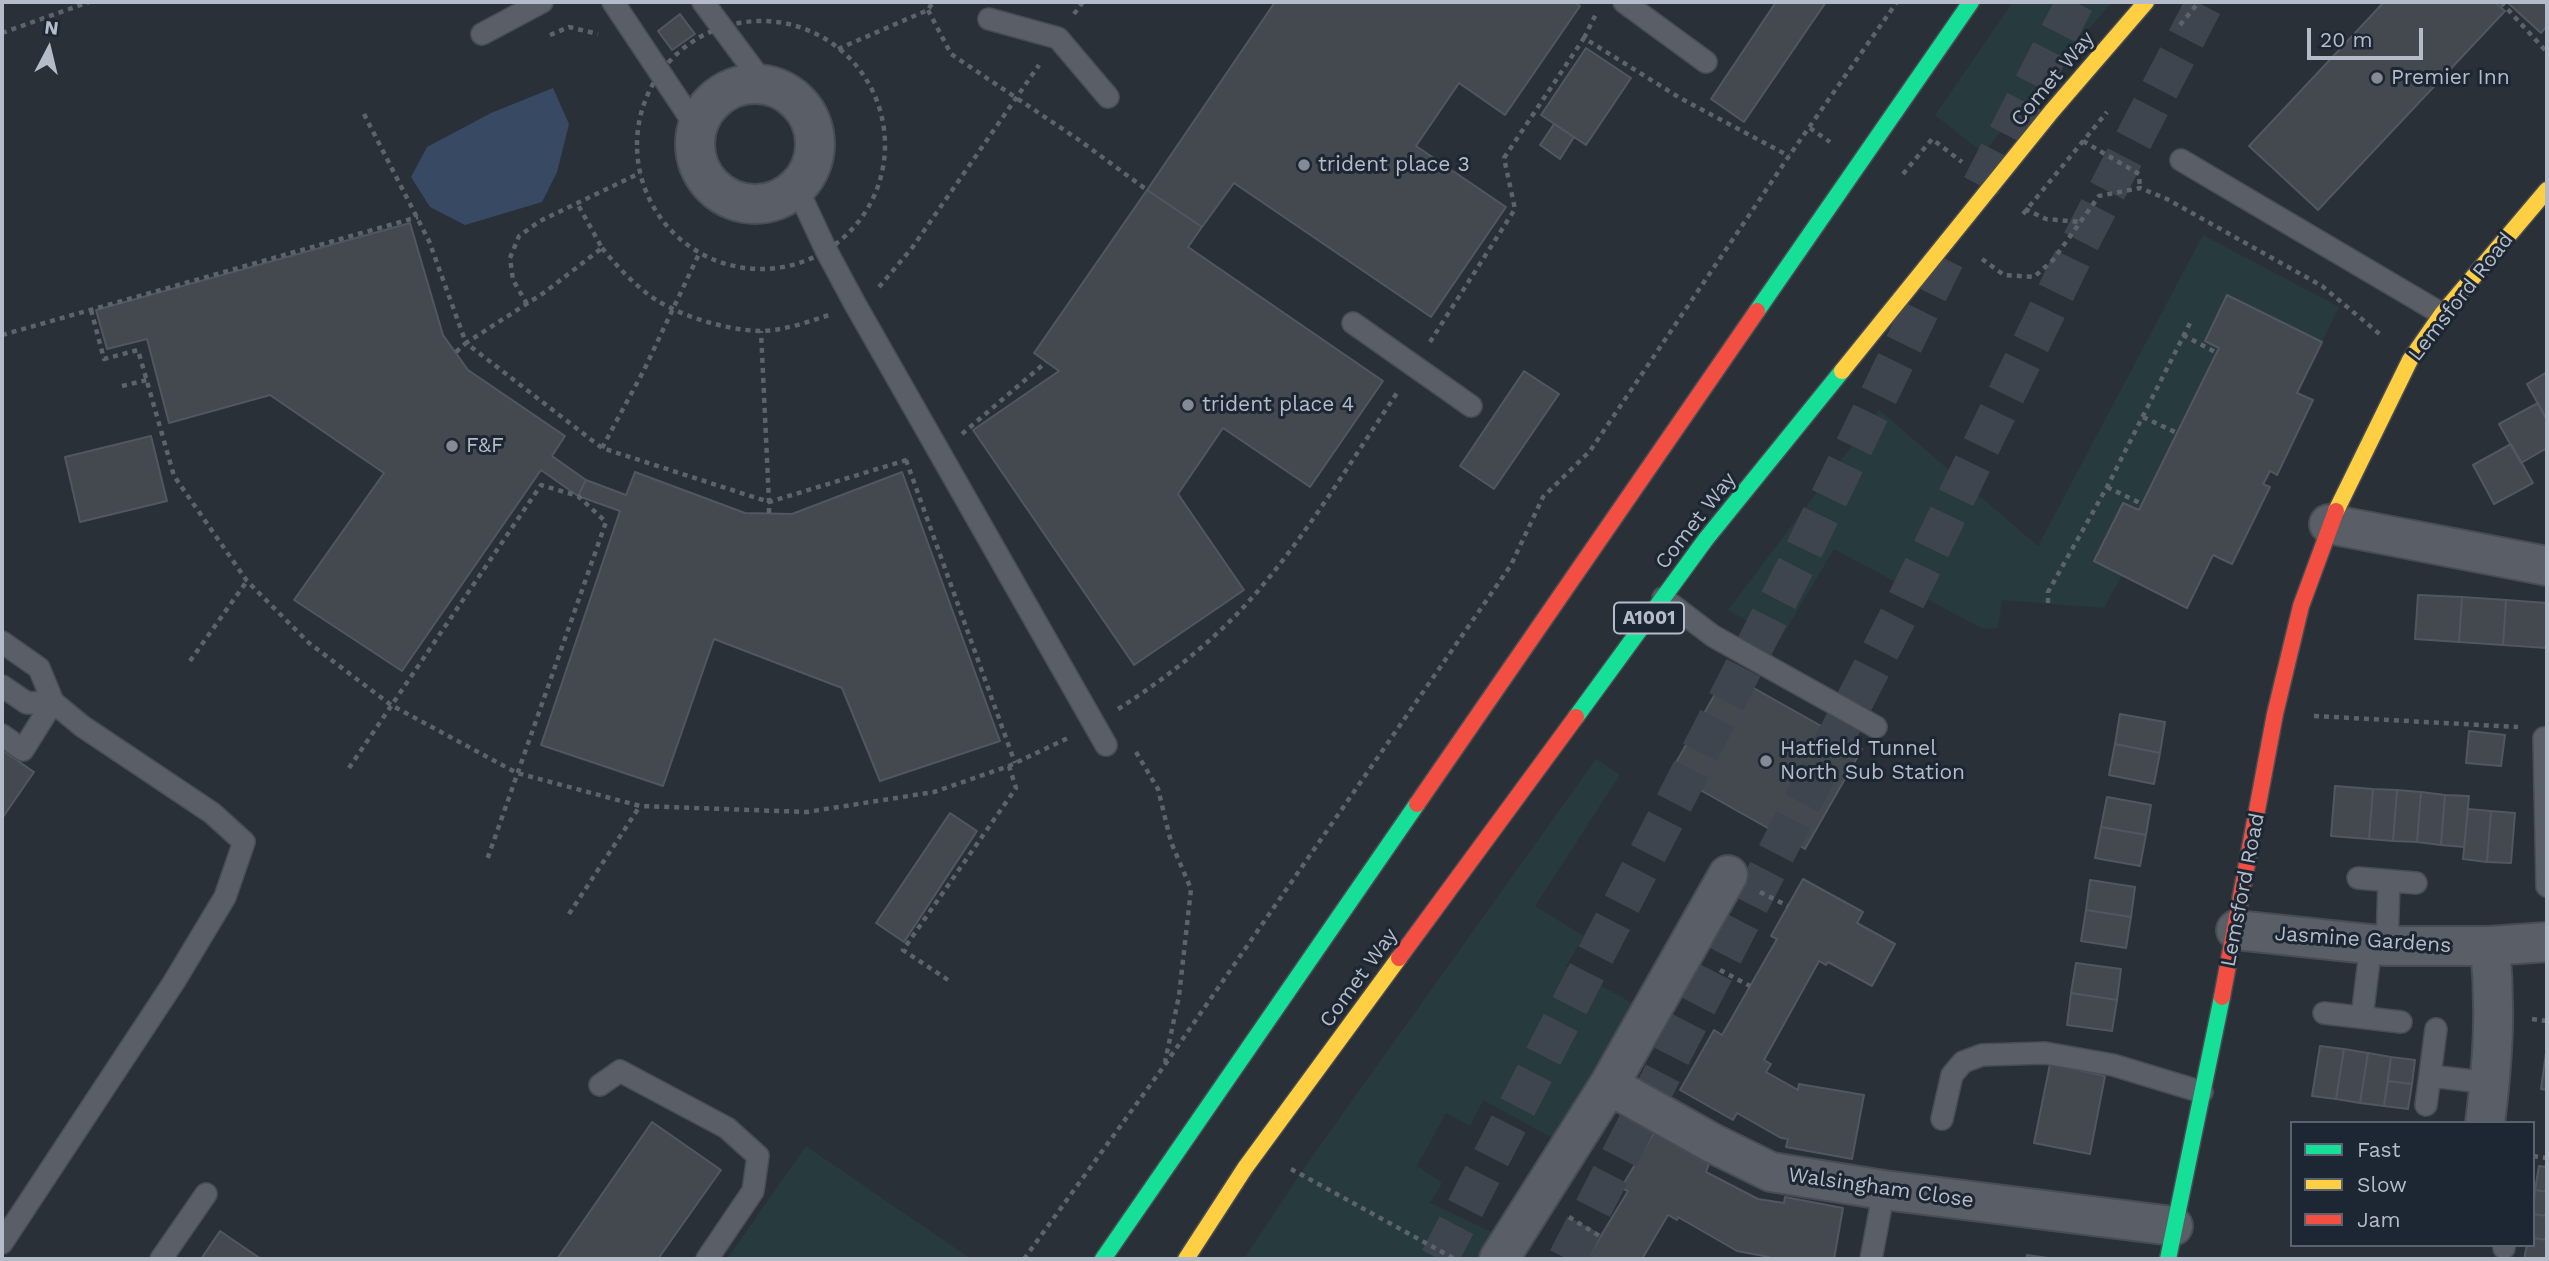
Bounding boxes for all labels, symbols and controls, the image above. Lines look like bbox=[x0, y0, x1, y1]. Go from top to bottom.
north arrow bbox=[14, 14, 84, 84]
scale bar bbox=[2311, 14, 2426, 58]
text: N bbox=[43, 15, 60, 40]
street label: Comet Way bbox=[2006, 26, 2100, 132]
text: 20 m bbox=[2320, 27, 2372, 52]
place label: Premier Inn bbox=[2391, 65, 2510, 91]
marker: Premier Inn bbox=[2369, 70, 2385, 86]
place label: trident place 3 bbox=[1318, 152, 1470, 178]
marker: trident place 3 bbox=[1296, 157, 1312, 173]
street label: Lemsford Road bbox=[2403, 228, 2519, 366]
place label: trident place 4 bbox=[1202, 392, 1354, 418]
marker: trident place 4 bbox=[1180, 397, 1196, 413]
place label: F&F bbox=[466, 433, 504, 459]
marker: F&F bbox=[444, 438, 460, 454]
street label: Comet Way bbox=[1650, 467, 1742, 575]
road number: A1001 bbox=[1614, 603, 1684, 634]
place label: Hatfield Tunnel North Sub Station bbox=[1780, 736, 1965, 786]
marker: Hatfield Tunnel North Sub Station bbox=[1758, 753, 1774, 769]
street label: Lemsford Road bbox=[2216, 811, 2270, 969]
street label: Jasmine Gardens bbox=[2274, 921, 2452, 959]
street label: Comet Way bbox=[1315, 924, 1403, 1032]
legend bbox=[2290, 1121, 2535, 1247]
text: Fast bbox=[2357, 1137, 2401, 1162]
street label: Walsingham Close bbox=[1787, 1162, 1975, 1214]
text: Slow bbox=[2357, 1172, 2407, 1197]
text: Jam bbox=[2357, 1207, 2400, 1232]

